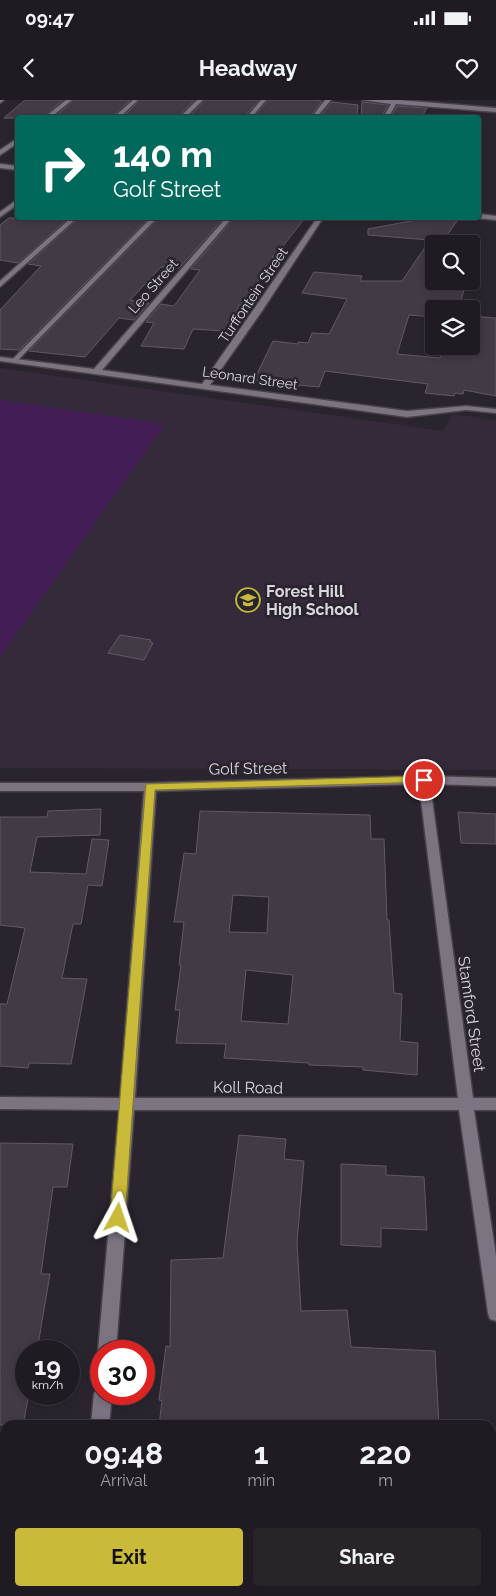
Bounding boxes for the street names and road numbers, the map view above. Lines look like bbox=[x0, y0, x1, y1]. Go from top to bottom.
street label: Turffontein Street bbox=[215, 244, 291, 346]
street label: Leo Street bbox=[125, 255, 181, 317]
street label: Leonard Street bbox=[201, 363, 299, 393]
street label: Golf Street bbox=[208, 758, 288, 779]
street label: Stamford Street bbox=[454, 955, 489, 1074]
street label: Koll Road bbox=[213, 1077, 283, 1098]

